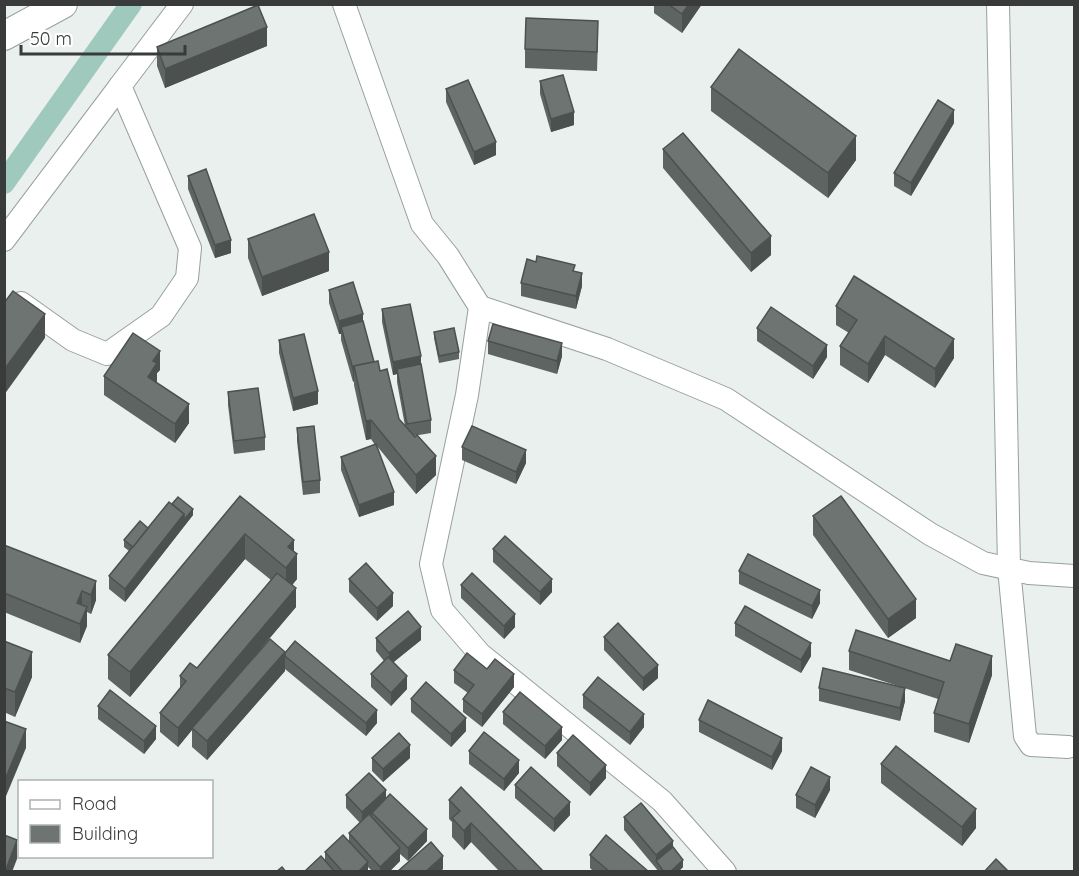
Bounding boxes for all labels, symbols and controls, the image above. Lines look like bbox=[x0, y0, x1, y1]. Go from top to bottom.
scale bar bbox=[21, 18, 184, 56]
text: 50 m bbox=[30, 27, 72, 50]
legend bbox=[18, 780, 213, 858]
text: Road bbox=[72, 792, 117, 815]
text: Building bbox=[72, 822, 138, 845]

